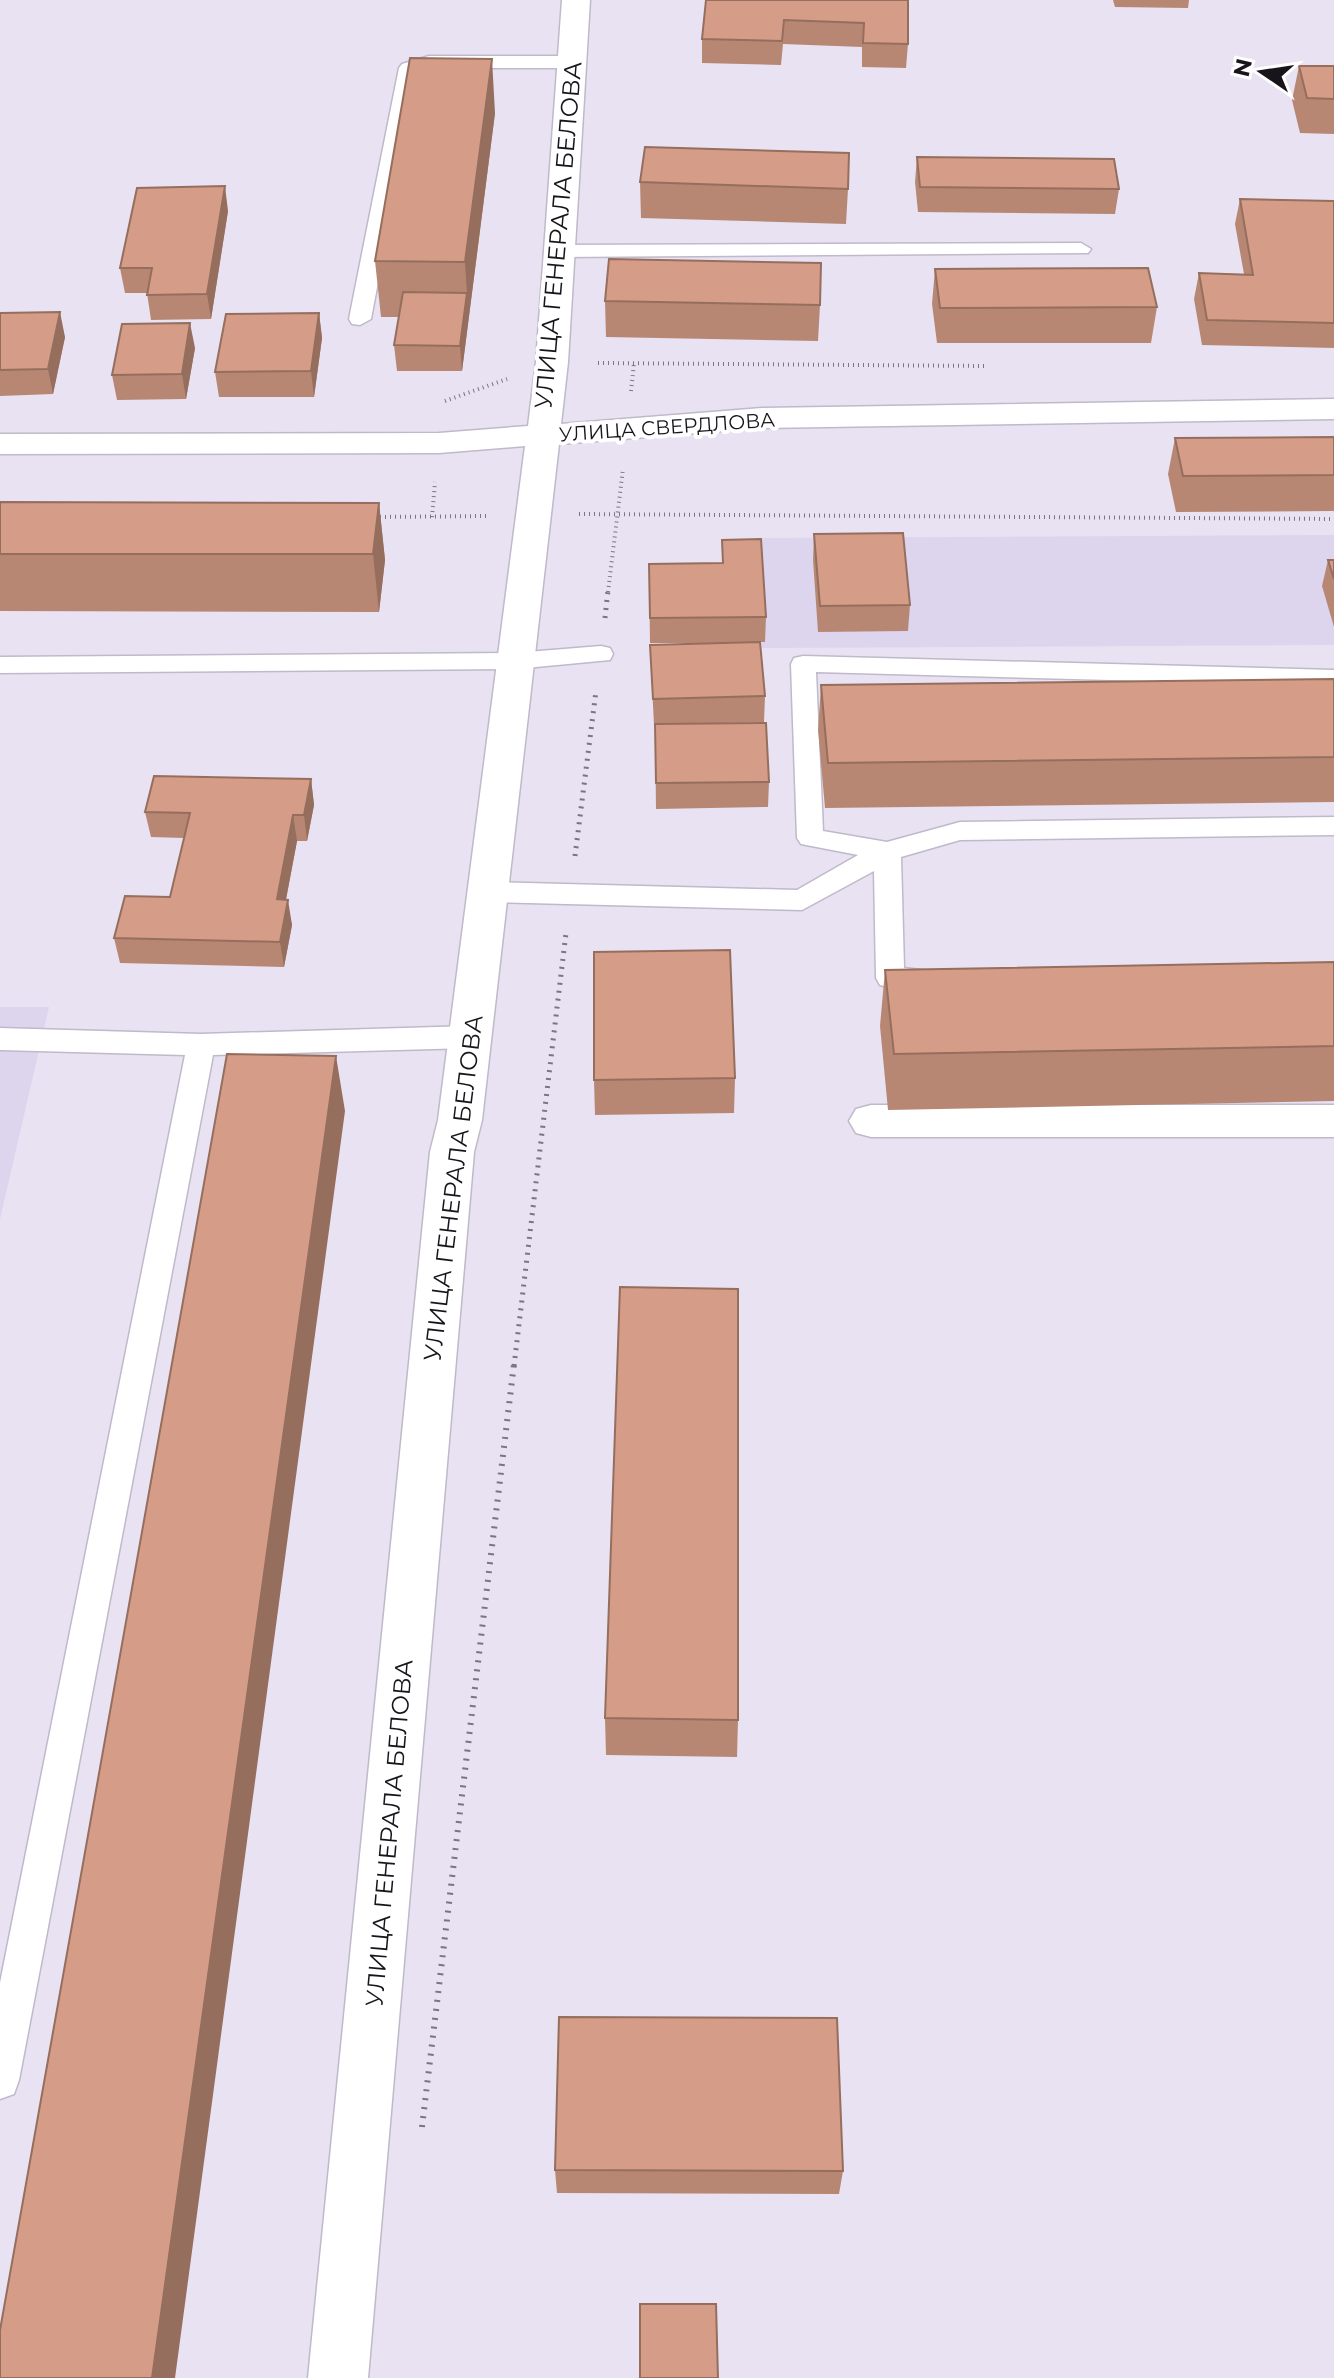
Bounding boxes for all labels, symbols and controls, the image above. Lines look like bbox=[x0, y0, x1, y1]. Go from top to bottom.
north arrow bbox=[1222, 32, 1302, 112]
text: N bbox=[1228, 56, 1258, 79]
street label: УЛИЦА ГЕНЕРАЛА БЕЛОВА bbox=[528, 60, 588, 410]
street label: УЛИЦА СВЕРДЛОВА bbox=[558, 407, 776, 447]
street label: УЛИЦА ГЕНЕРАЛА БЕЛОВА bbox=[417, 1013, 489, 1363]
street label: УЛИЦА ГЕНЕРАЛА БЕЛОВА bbox=[359, 1658, 419, 2008]

